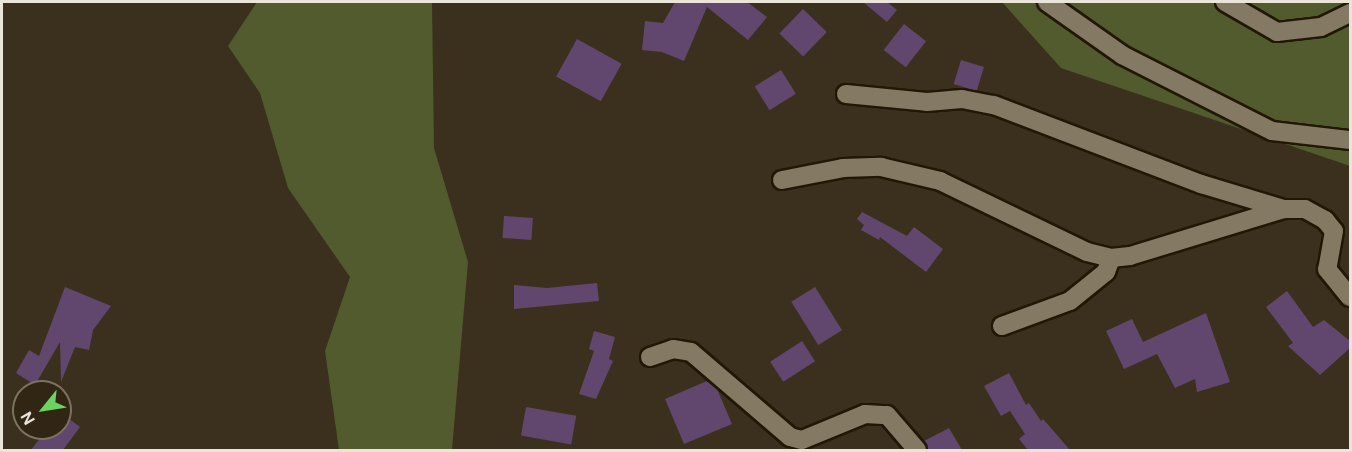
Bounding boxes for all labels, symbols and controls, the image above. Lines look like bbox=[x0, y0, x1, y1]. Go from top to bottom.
north arrow bbox=[12, 380, 72, 440]
text: N bbox=[16, 408, 40, 429]

